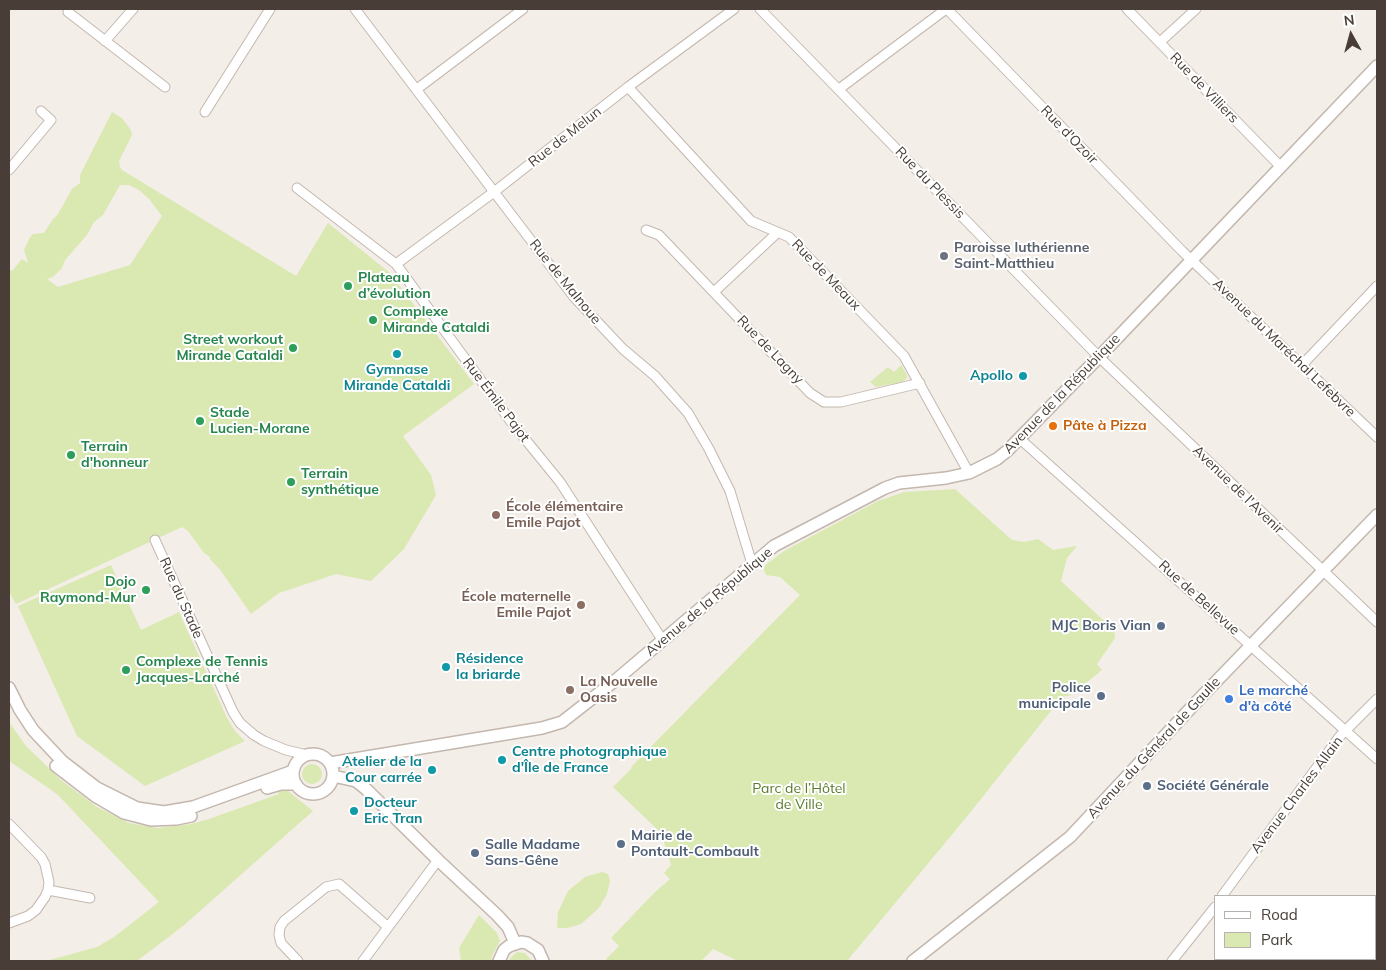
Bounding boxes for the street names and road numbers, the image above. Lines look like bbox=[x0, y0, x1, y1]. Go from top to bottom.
street label: Rue de Villiers bbox=[1166, 49, 1242, 127]
street label: Rue d'Ozoir bbox=[1037, 102, 1101, 168]
street label: Rue de Melun bbox=[525, 103, 605, 171]
street label: Rue du Plessis bbox=[892, 144, 968, 222]
street label: Rue de Malnoue bbox=[526, 236, 604, 328]
street label: Rue de Meaux bbox=[788, 236, 864, 314]
street label: Avenue du Maréchal Lefebvre bbox=[1209, 275, 1359, 421]
street label: Rue de Lagny bbox=[733, 312, 807, 388]
street label: Avenue de la République bbox=[1000, 331, 1124, 457]
street label: Rue Émile Pajot bbox=[459, 355, 533, 445]
street label: Avenue de l'Avenir bbox=[1189, 442, 1287, 538]
street label: Avenue de la République bbox=[642, 544, 776, 660]
street label: Rue du Stade bbox=[156, 555, 206, 641]
street label: Rue de Bellevue bbox=[1155, 557, 1243, 639]
street label: Avenue du Général de Gaulle bbox=[1084, 674, 1224, 822]
street label: Avenue Charles Allain bbox=[1248, 733, 1346, 857]

